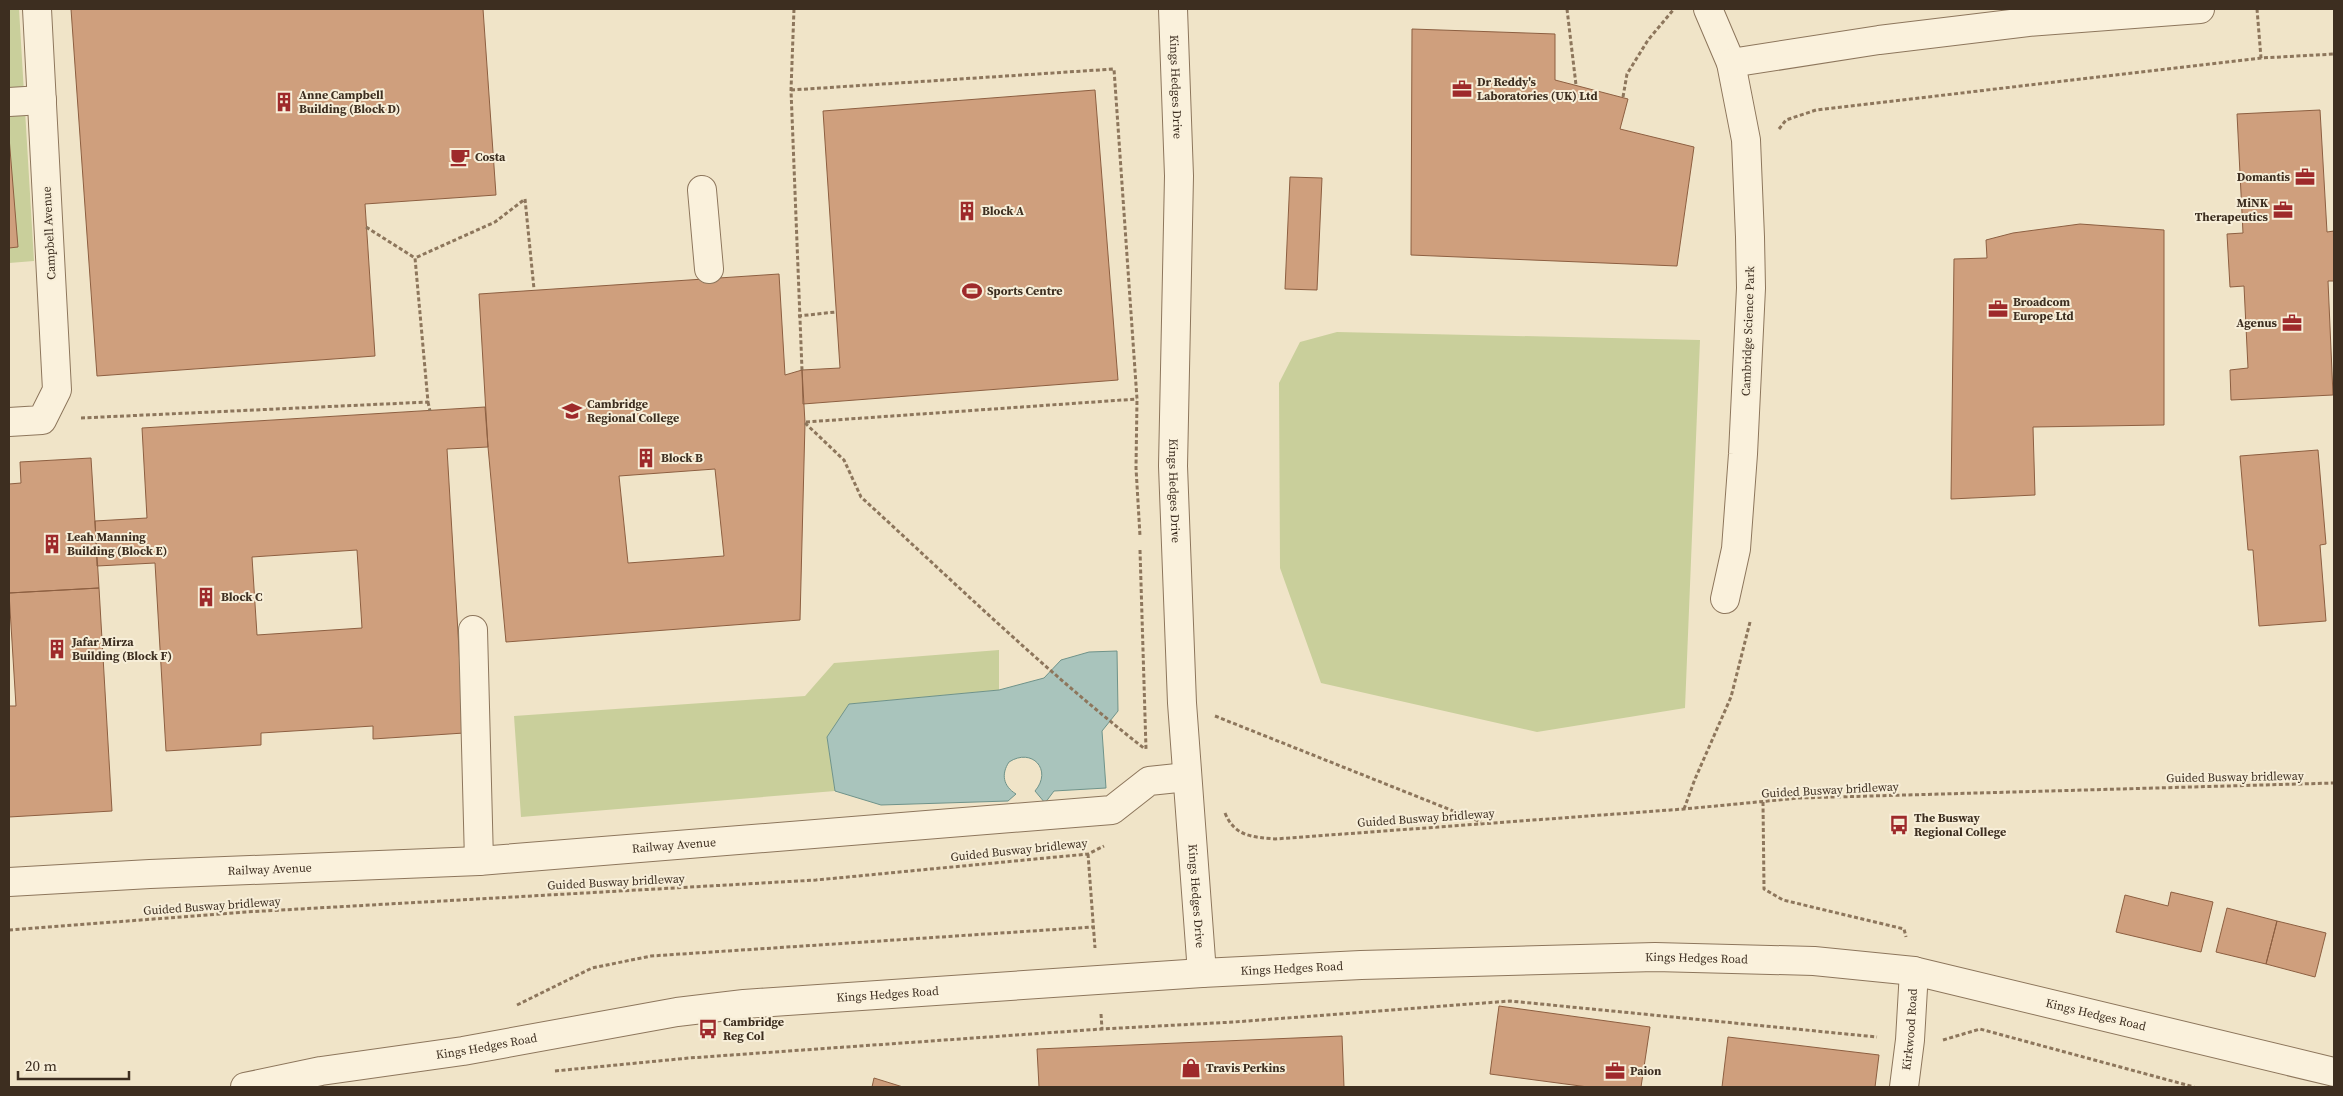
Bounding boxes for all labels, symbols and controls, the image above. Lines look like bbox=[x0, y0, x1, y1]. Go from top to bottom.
street label: Kings Hedges Drive bbox=[1166, 35, 1186, 139]
place label: Dr Reddy's Laboratories (UK) Ltd bbox=[1477, 74, 1598, 104]
office icon: Dr Reddy's Laboratories (UK) Ltd bbox=[1451, 78, 1473, 100]
place label: Anne Campbell Building (Block D) bbox=[299, 87, 400, 117]
building icon: Anne Campbell Building (Block D) bbox=[273, 91, 295, 113]
cafe icon: Costa bbox=[449, 146, 471, 168]
place label: Costa bbox=[475, 149, 506, 165]
office icon: Domantis bbox=[2294, 166, 2316, 188]
place label: Domantis bbox=[2237, 169, 2291, 185]
street label: Campbell Avenue bbox=[39, 186, 59, 280]
place label: MiNK Therapeutics bbox=[2195, 195, 2269, 225]
office icon: MiNK Therapeutics bbox=[2272, 199, 2294, 221]
building icon: Block A bbox=[956, 200, 978, 222]
place label: Block A bbox=[982, 203, 1024, 219]
street label: Cambridge Science Park bbox=[1738, 265, 1758, 396]
sports icon: Sports Centre bbox=[961, 280, 983, 302]
place label: Sports Centre bbox=[987, 283, 1063, 299]
place label: Broadcom Europe Ltd bbox=[2013, 294, 2074, 324]
office icon: Broadcom Europe Ltd bbox=[1987, 298, 2009, 320]
office icon: Agenus bbox=[2281, 312, 2303, 334]
place label: Agenus bbox=[2236, 315, 2278, 331]
place label: Cambridge Regional College bbox=[587, 396, 679, 426]
school or university icon: Cambridge Regional College bbox=[561, 400, 583, 422]
street label: Kings Hedges Drive bbox=[1165, 438, 1184, 543]
building icon: Block B bbox=[635, 447, 657, 469]
place label: Block B bbox=[661, 450, 703, 466]
place label: Leah Manning Building (Block E) bbox=[67, 529, 167, 559]
building icon: Leah Manning Building (Block E) bbox=[41, 533, 63, 555]
building icon: Block C bbox=[195, 586, 217, 608]
place label: Block C bbox=[221, 589, 263, 605]
place label: Jafar Mirza Building (Block F) bbox=[71, 634, 172, 664]
building icon: Jafar Mirza Building (Block F) bbox=[46, 638, 68, 660]
street label: Guided Busway bridleway bbox=[2166, 768, 2305, 786]
street label: Guided Busway bridleway bbox=[1761, 778, 1900, 802]
street label: Guided Busway bridleway bbox=[1357, 805, 1496, 831]
place label: The Busway Regional College bbox=[1914, 810, 2006, 840]
bus stop icon: The Busway Regional College bbox=[1888, 814, 1910, 836]
street label: Railway Avenue bbox=[631, 834, 717, 857]
street label: Guided Busway bridleway bbox=[950, 835, 1089, 865]
street label: Kings Hedges Drive bbox=[1184, 844, 1208, 949]
street label: Railway Avenue bbox=[227, 860, 312, 879]
street label: Guided Busway bridleway bbox=[547, 870, 686, 894]
street label: Guided Busway bridleway bbox=[143, 893, 282, 919]
street label: Kings Hedges Road bbox=[1645, 949, 1748, 967]
street label: Kings Hedges Road bbox=[1240, 958, 1344, 979]
street label: Kings Hedges Road bbox=[836, 983, 940, 1006]
street label: Kirkwood Road bbox=[1898, 988, 1921, 1071]
street label: Kings Hedges Road bbox=[2044, 995, 2148, 1035]
place label: Cambridge Reg Col bbox=[723, 1014, 784, 1044]
bus stop icon: Cambridge Reg Col bbox=[697, 1018, 719, 1040]
street label: Kings Hedges Road bbox=[435, 1030, 539, 1063]
scale bar bbox=[18, 1048, 129, 1080]
text: 20 m bbox=[25, 1055, 57, 1076]
shop icon: Travis Perkins bbox=[1180, 1057, 1202, 1079]
place label: Travis Perkins bbox=[1206, 1060, 1286, 1076]
office icon: Paion bbox=[1604, 1060, 1626, 1082]
place label: Paion bbox=[1630, 1063, 1662, 1079]

